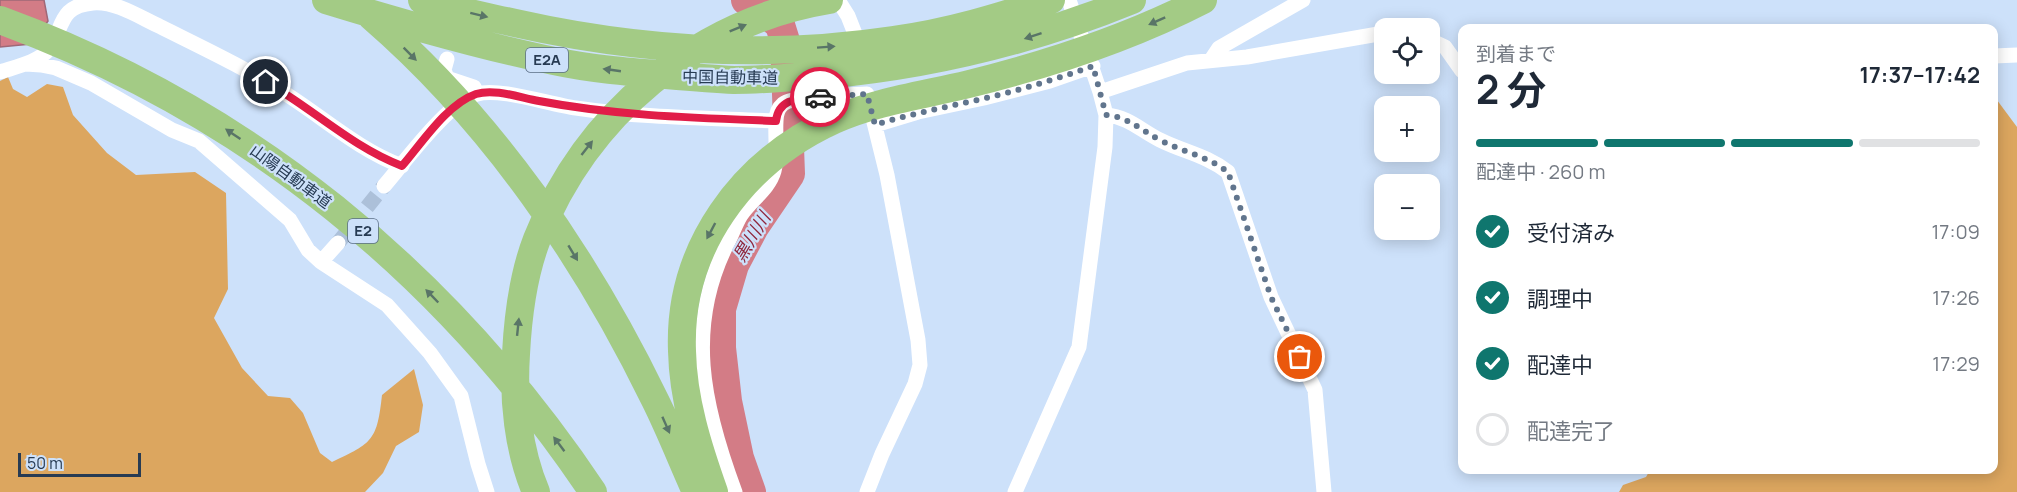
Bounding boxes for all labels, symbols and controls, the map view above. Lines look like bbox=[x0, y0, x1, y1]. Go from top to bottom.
one-way arrow bbox=[470, 10, 488, 20]
one-way arrow bbox=[1148, 16, 1166, 26]
map controls bbox=[1374, 18, 1440, 240]
button: locate bbox=[1374, 18, 1440, 84]
one-way arrow bbox=[729, 23, 747, 32]
one-way arrow bbox=[1024, 31, 1042, 41]
text: 到着まで bbox=[1476, 40, 1556, 67]
one-way arrow bbox=[817, 43, 836, 52]
one-way arrow bbox=[403, 46, 417, 60]
road number: E2A bbox=[526, 48, 568, 72]
pin bbox=[240, 56, 291, 107]
text: 17:37–17:42 bbox=[1859, 60, 1980, 90]
text: 2 分 bbox=[1476, 62, 1546, 116]
icon: home bbox=[249, 65, 282, 98]
street label: 中国自動車道 bbox=[682, 65, 778, 89]
one-way arrow bbox=[602, 66, 621, 75]
courier bbox=[790, 67, 850, 127]
icon: car bbox=[804, 81, 837, 114]
button: + bbox=[1374, 96, 1440, 162]
one-way arrow bbox=[225, 128, 241, 140]
street label: 山陽自動車道 bbox=[246, 139, 336, 213]
one-way arrow bbox=[581, 140, 593, 155]
text: 配達中 · 260 m bbox=[1476, 158, 1606, 185]
button: − bbox=[1374, 174, 1440, 240]
water label: 黒川川 bbox=[727, 205, 776, 266]
icon: check bbox=[1476, 215, 1509, 248]
text: 受付済み bbox=[1527, 218, 1615, 248]
text: 17:09 bbox=[1932, 218, 1980, 245]
road number: E2 bbox=[348, 219, 378, 243]
one-way arrow bbox=[706, 223, 716, 240]
one-way arrow bbox=[568, 245, 579, 261]
icon: check bbox=[1476, 281, 1509, 314]
text: 調理中 bbox=[1527, 284, 1593, 314]
text: 17:26 bbox=[1932, 284, 1980, 311]
one-way arrow bbox=[426, 290, 440, 304]
one-way arrow bbox=[513, 318, 523, 337]
pin bbox=[1274, 331, 1325, 382]
icon: bag bbox=[1283, 340, 1316, 373]
icon: check bbox=[1476, 347, 1509, 380]
text: 配達中 bbox=[1527, 350, 1593, 380]
text: 17:29 bbox=[1932, 350, 1980, 377]
one-way arrow bbox=[661, 416, 671, 434]
text: 配達完了 bbox=[1527, 416, 1615, 446]
one-way arrow bbox=[553, 436, 565, 452]
scale bar bbox=[18, 450, 141, 478]
text: 50 m bbox=[27, 452, 63, 474]

